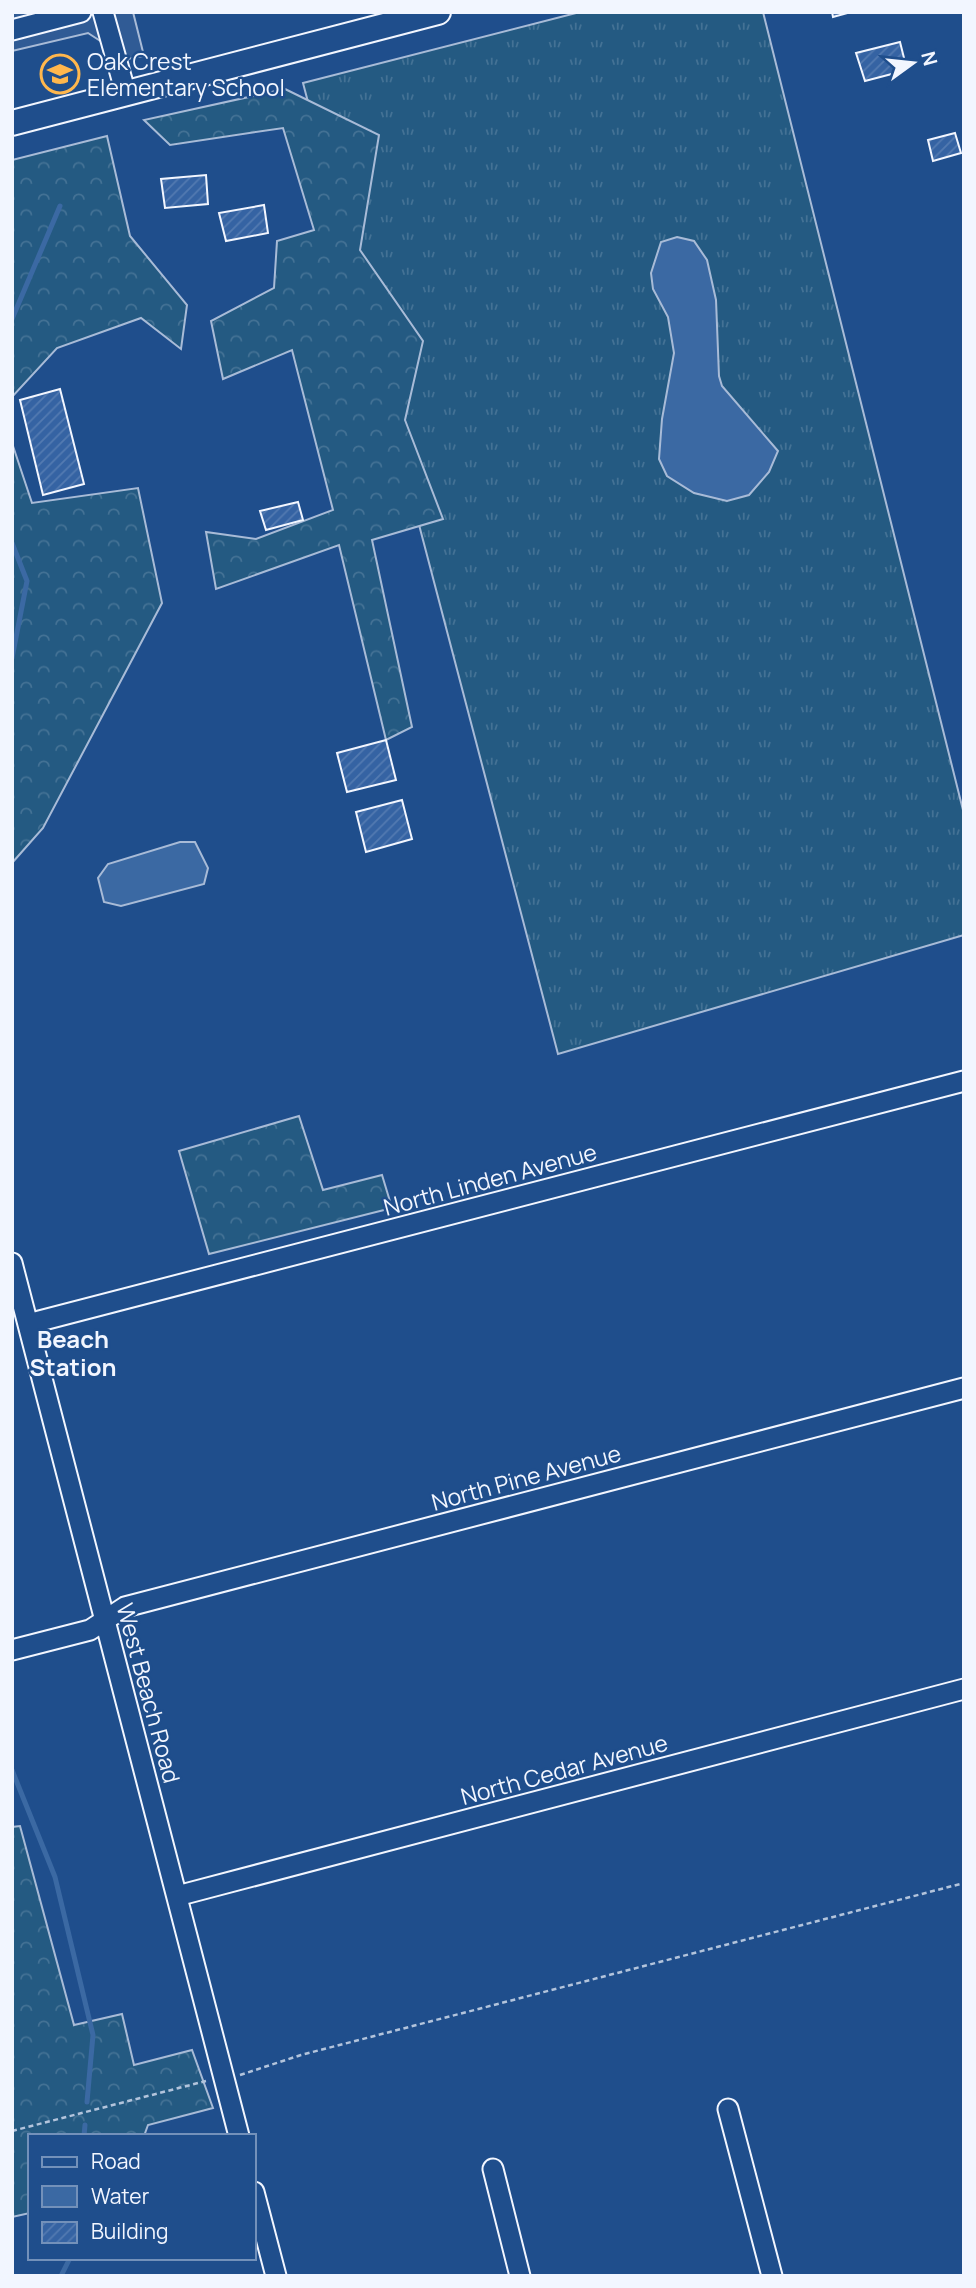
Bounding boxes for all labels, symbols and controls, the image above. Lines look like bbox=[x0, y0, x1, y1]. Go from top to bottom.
north arrow bbox=[878, 28, 948, 98]
place label: Oak Crest Elementary School bbox=[87, 45, 285, 103]
text: N bbox=[915, 49, 944, 69]
school or university icon: Oak Crest Elementary School bbox=[39, 53, 81, 95]
street label: North Linden Avenue bbox=[380, 1135, 600, 1223]
district label: Beach Station bbox=[30, 1322, 116, 1383]
street label: North Pine Avenue bbox=[428, 1436, 624, 1518]
street label: West Beach Road bbox=[110, 1599, 188, 1787]
street label: North Cedar Avenue bbox=[457, 1726, 671, 1812]
legend bbox=[28, 2134, 256, 2260]
text: Road bbox=[91, 2147, 141, 2175]
text: Water bbox=[91, 2182, 150, 2210]
text: Building bbox=[91, 2217, 168, 2245]

